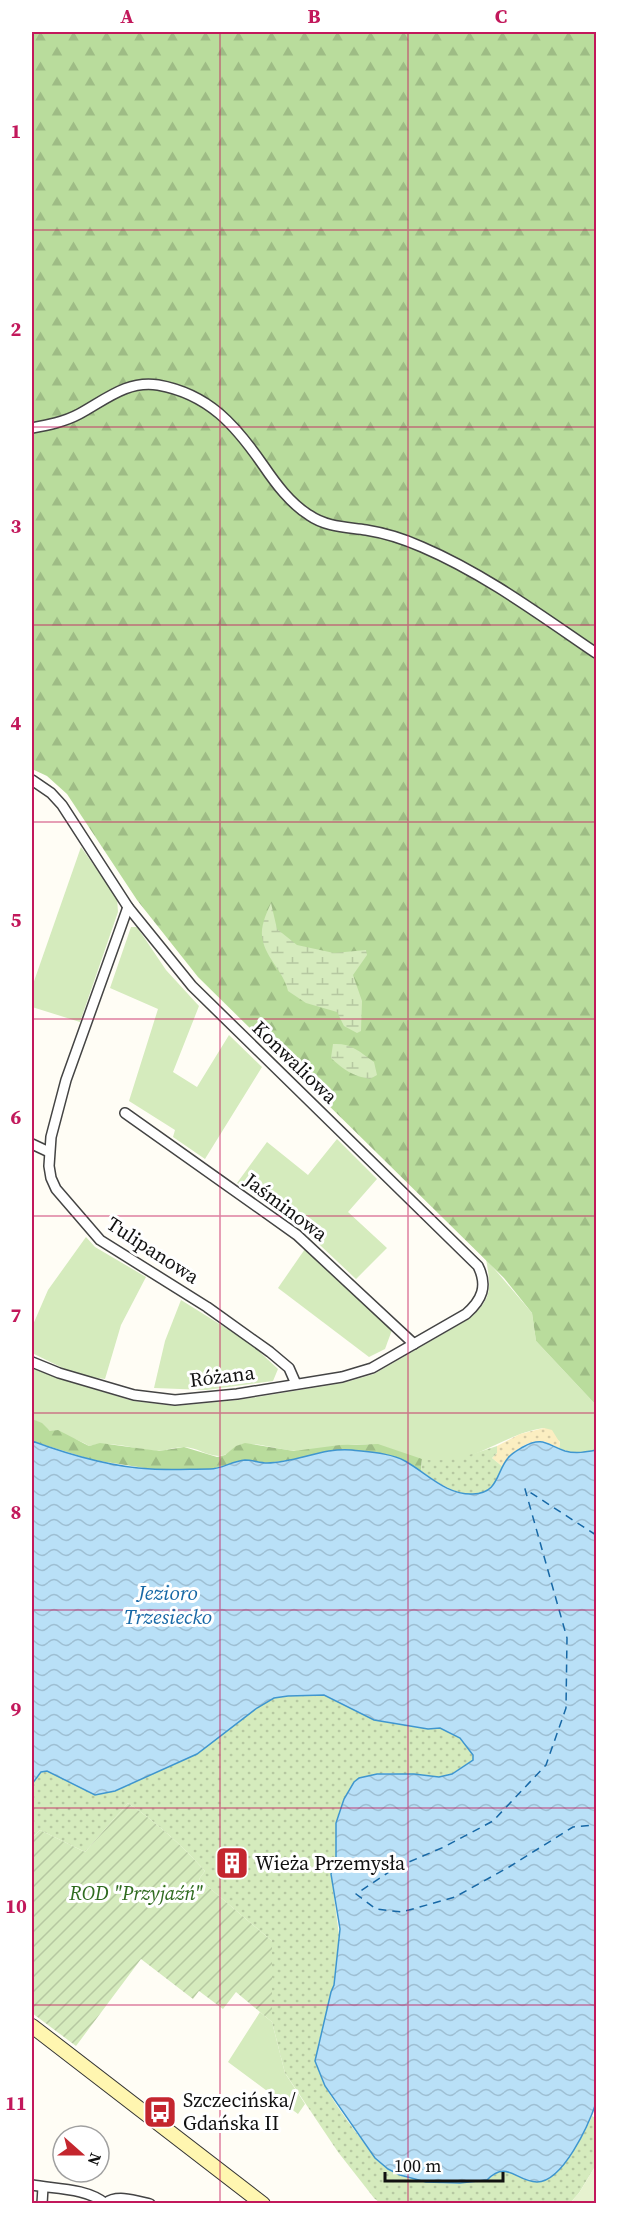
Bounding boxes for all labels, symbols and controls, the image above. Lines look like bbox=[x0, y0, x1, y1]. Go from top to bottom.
text: A bbox=[120, 2, 134, 30]
text: B bbox=[307, 2, 321, 30]
text: C bbox=[495, 2, 507, 30]
text: 1 bbox=[11, 117, 21, 145]
text: 2 bbox=[11, 315, 22, 343]
text: 3 bbox=[11, 512, 22, 540]
text: 4 bbox=[11, 709, 22, 737]
text: 5 bbox=[11, 906, 22, 934]
street label: Konwaliowa bbox=[246, 1014, 344, 1110]
text: 6 bbox=[11, 1103, 22, 1131]
street label: Jaśminowa bbox=[238, 1166, 334, 1248]
street label: Tulipanowa bbox=[101, 1210, 205, 1291]
text: 7 bbox=[11, 1301, 22, 1329]
street label: Różana bbox=[188, 1358, 257, 1394]
text: 8 bbox=[11, 1498, 21, 1526]
water label: Jezioro Trzesiecko bbox=[124, 1578, 212, 1631]
text: 9 bbox=[11, 1695, 22, 1723]
building icon: Wieża Przemysła bbox=[214, 1845, 250, 1881]
place label: Wieża Przemysła bbox=[255, 1849, 406, 1877]
park label: ROD "Przyjaźń" bbox=[68, 1879, 203, 1907]
text: 10 bbox=[5, 1892, 27, 1920]
place label: Szczecińska/ Gdańska II bbox=[183, 2086, 296, 2137]
text: 11 bbox=[5, 2089, 27, 2117]
bus stop icon: Szczecińska/ Gdańska II bbox=[142, 2094, 178, 2130]
north arrow bbox=[51, 2124, 111, 2184]
scale bar bbox=[385, 2145, 504, 2183]
text: N bbox=[83, 2150, 107, 2169]
text: 100 m bbox=[394, 2153, 441, 2178]

